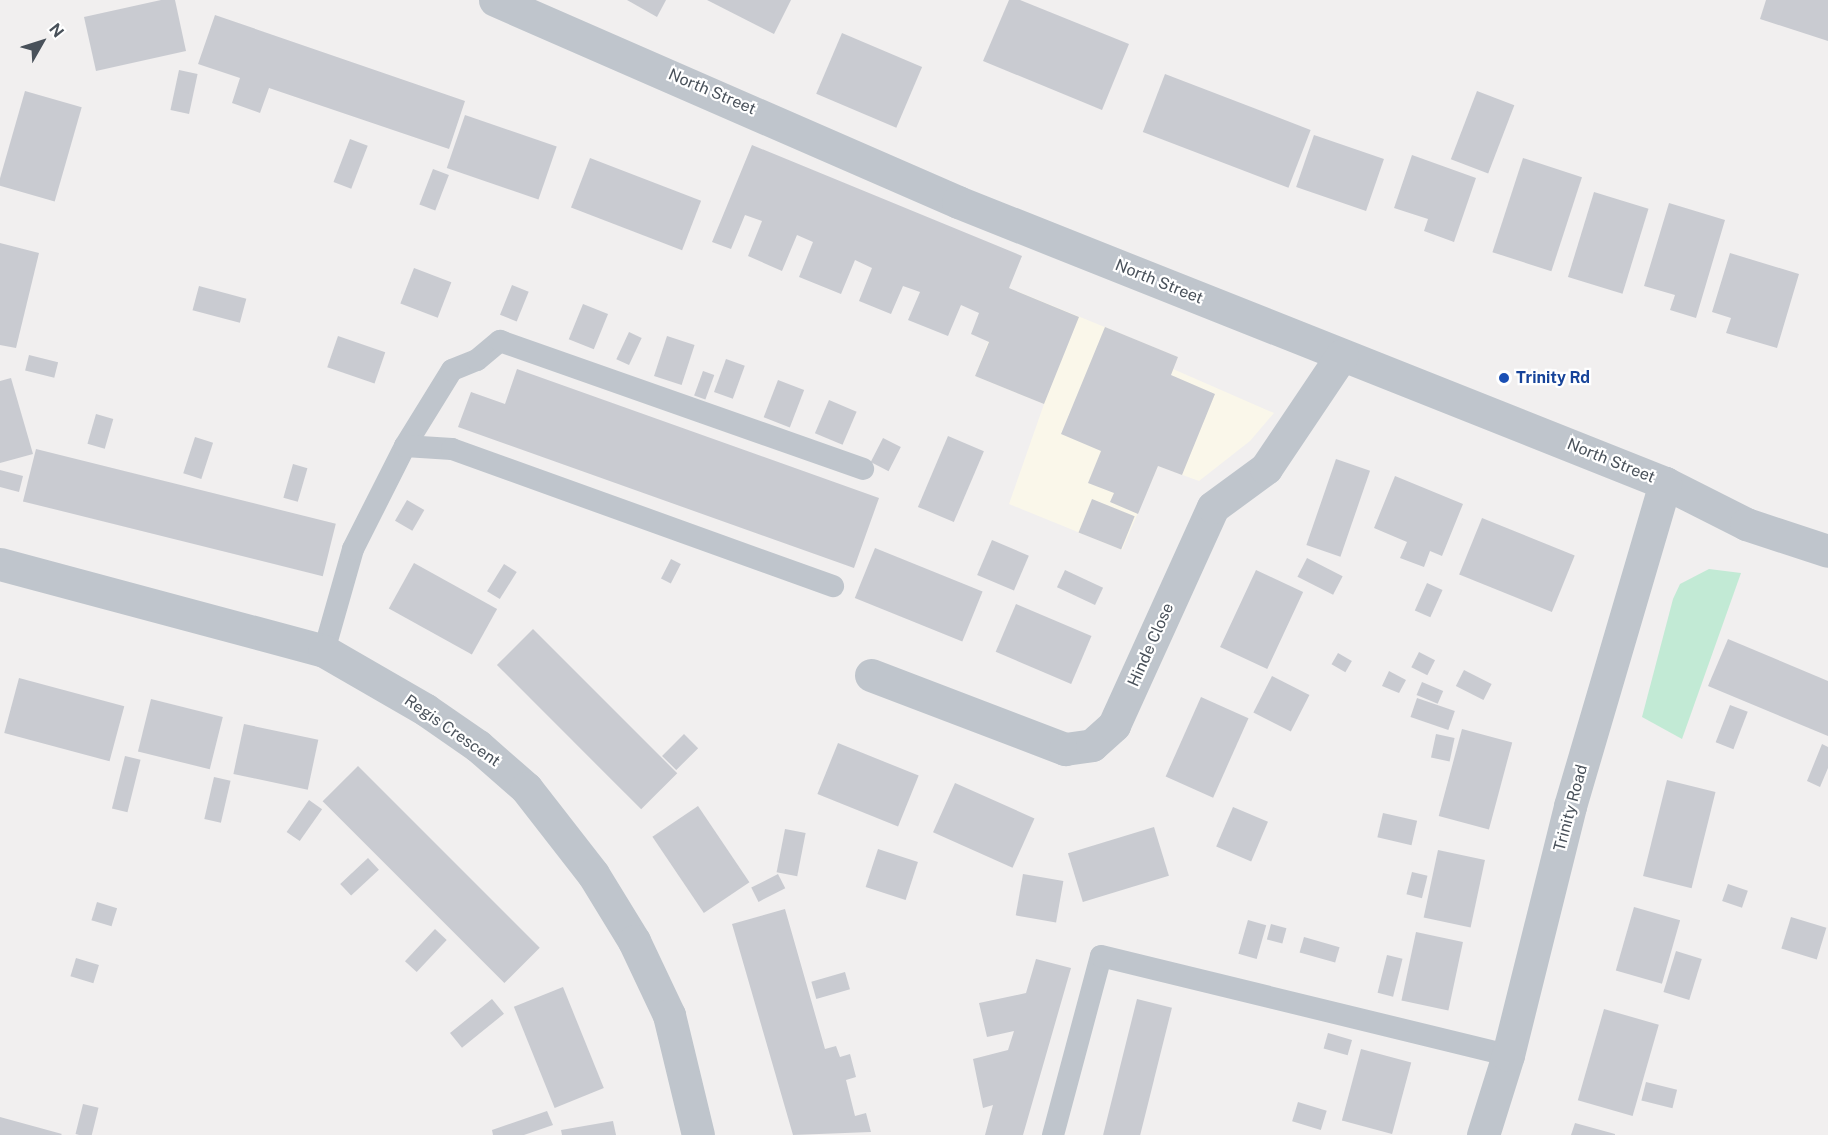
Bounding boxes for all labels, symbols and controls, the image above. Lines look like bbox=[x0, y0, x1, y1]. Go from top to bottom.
north arrow bbox=[12, 12, 72, 72]
text: N bbox=[45, 20, 68, 41]
street label: North Street bbox=[665, 65, 759, 119]
street label: North Street bbox=[1112, 256, 1206, 308]
place label: Trinity Rd bbox=[1516, 368, 1590, 388]
marker: Trinity Rd bbox=[1497, 371, 1511, 385]
street label: North Street bbox=[1564, 435, 1658, 487]
street label: Hinde Close bbox=[1124, 600, 1178, 690]
street label: Regis Crescent bbox=[400, 691, 504, 771]
street label: Trinity Road bbox=[1550, 763, 1592, 853]

